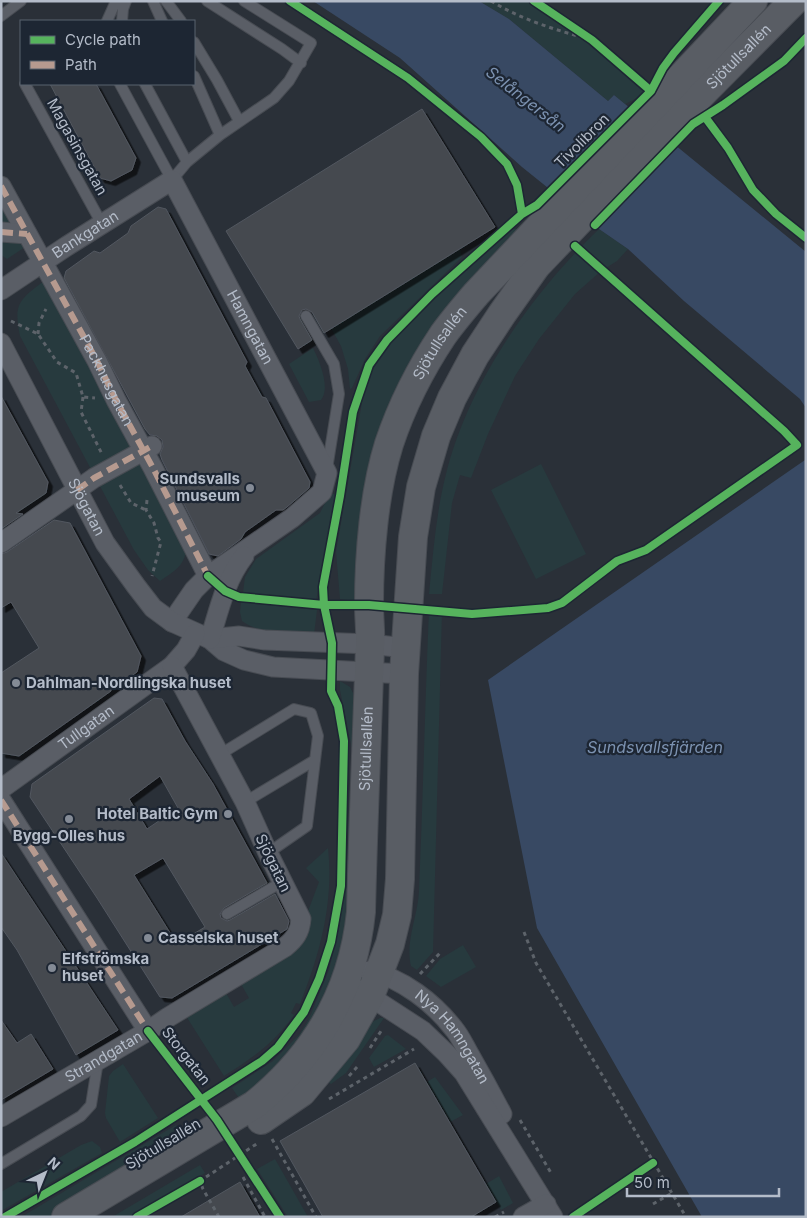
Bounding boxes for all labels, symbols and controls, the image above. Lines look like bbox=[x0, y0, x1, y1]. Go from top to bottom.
legend bbox=[20, 20, 195, 85]
street label: Sjötullsallén bbox=[702, 20, 775, 93]
text: Cycle path bbox=[65, 30, 141, 49]
text: Path bbox=[65, 55, 97, 74]
water label: Selångersån bbox=[482, 62, 570, 136]
street label: Magasinsgatan bbox=[43, 95, 112, 199]
street label: Tivolibron bbox=[550, 109, 613, 172]
street label: Bankgatan bbox=[48, 206, 122, 262]
street label: Hamngatan bbox=[223, 287, 278, 368]
street label: Sjötullsallén bbox=[408, 302, 471, 383]
street label: Packhusgatan bbox=[75, 331, 138, 429]
place label: Sundsvalls museum bbox=[160, 469, 240, 505]
street label: Sjögatan bbox=[64, 475, 110, 539]
marker: Sundsvalls museum bbox=[244, 482, 256, 494]
place label: Dahlman-Nordlingska huset bbox=[26, 673, 232, 692]
marker: Dahlman-Nordlingska huset bbox=[10, 677, 22, 689]
street label: Tullgatan bbox=[54, 701, 118, 754]
street label: Sjötullsallén bbox=[355, 706, 377, 791]
water label: Sundsvallsfjärden bbox=[587, 737, 723, 757]
place label: Hotel Baltic Gym bbox=[97, 804, 218, 823]
marker: Hotel Baltic Gym bbox=[222, 808, 234, 820]
marker: Bygg-Olles hus bbox=[63, 813, 75, 825]
place label: Bygg-Olles hus bbox=[13, 826, 125, 845]
street label: Sjögatan bbox=[251, 831, 296, 895]
place label: Casselska huset bbox=[158, 928, 279, 947]
marker: Casselska huset bbox=[142, 932, 154, 944]
place label: Elfströmska huset bbox=[62, 949, 149, 985]
marker: Elfströmska huset bbox=[46, 962, 58, 974]
street label: Nya Hamngatan bbox=[411, 985, 494, 1087]
street label: Storgatan bbox=[158, 1023, 215, 1089]
street label: Strandgatan bbox=[61, 1026, 146, 1087]
street label: Sjötullsallén bbox=[122, 1114, 204, 1173]
north arrow bbox=[20, 1148, 70, 1198]
text: N bbox=[45, 1153, 64, 1173]
scale bar bbox=[627, 1166, 780, 1198]
text: 50 m bbox=[634, 1173, 670, 1192]

